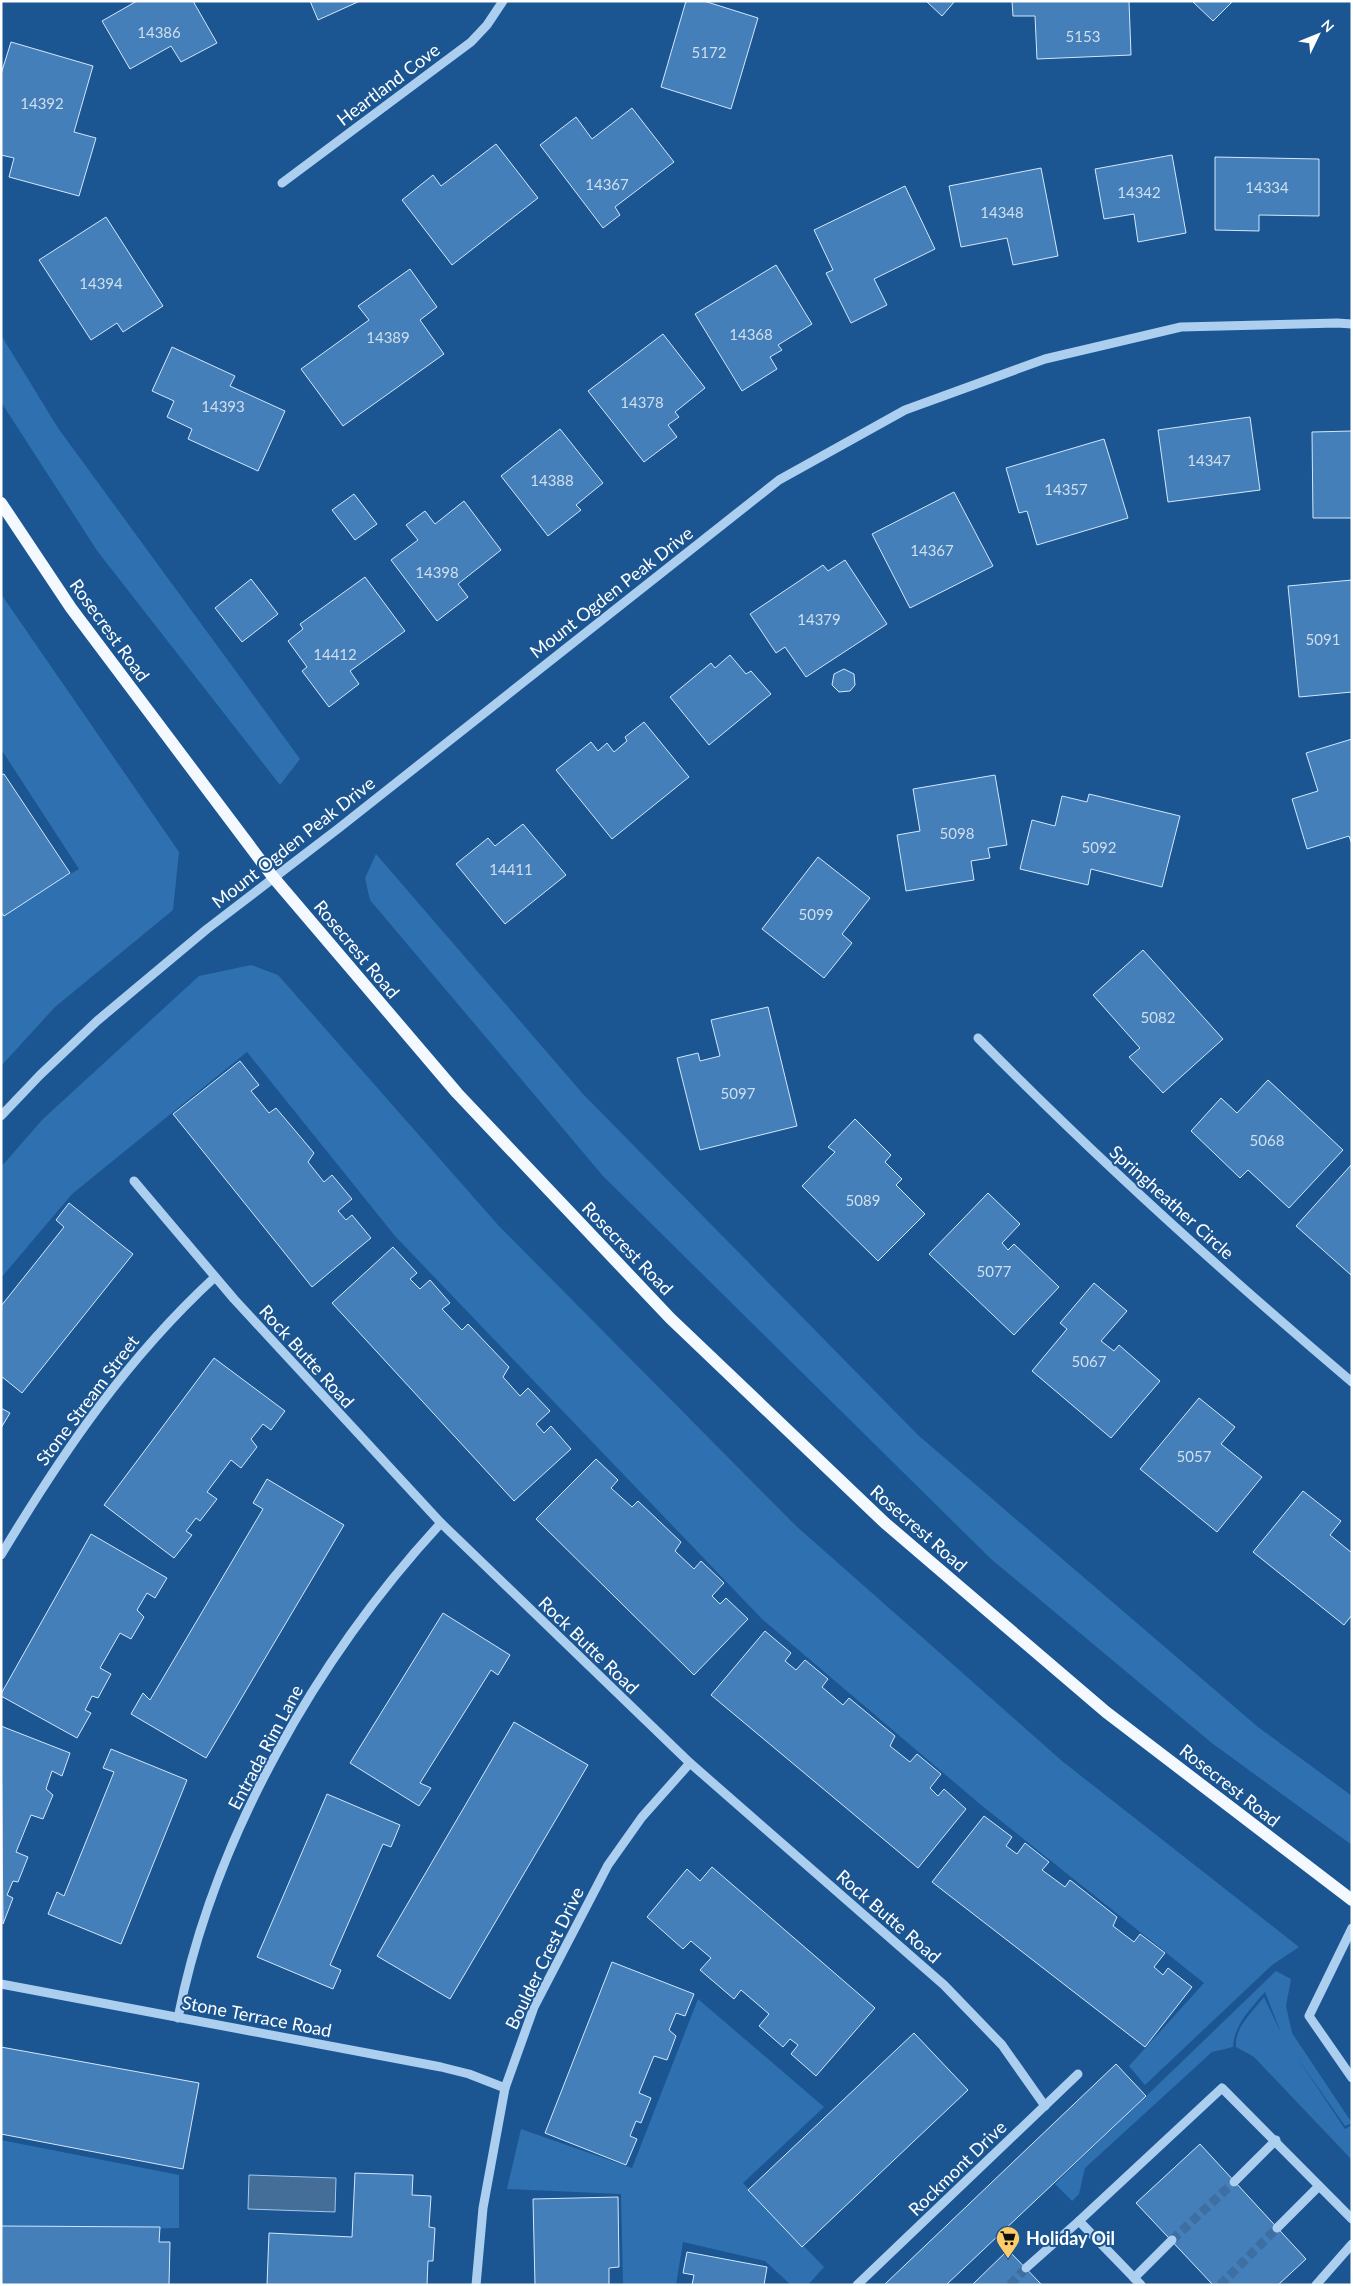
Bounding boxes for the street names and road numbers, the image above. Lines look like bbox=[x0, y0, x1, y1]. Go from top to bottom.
street label: Heartland Cove bbox=[332, 38, 444, 130]
street label: Mount Ogden Peak Drive bbox=[525, 522, 697, 662]
street label: Rosecrest Road bbox=[65, 574, 155, 686]
street label: Mount Ogden Peak Drive bbox=[207, 772, 379, 912]
street label: Rosecrest Road bbox=[310, 895, 404, 1003]
street label: Springheather Circle bbox=[1105, 1140, 1239, 1264]
street label: Rosecrest Road bbox=[578, 1197, 678, 1299]
street label: Rock Butte Road bbox=[255, 1300, 359, 1412]
street label: Stone Stream Street bbox=[31, 1330, 143, 1469]
street label: Rosecrest Road bbox=[866, 1480, 972, 1576]
street label: Rock Butte Road bbox=[534, 1592, 644, 1698]
street label: Entrada Rim Lane bbox=[223, 1681, 307, 1813]
street label: Rosecrest Road bbox=[1175, 1739, 1285, 1831]
street label: Rock Butte Road bbox=[832, 1865, 946, 1967]
street label: Boulder Crest Drive bbox=[500, 1883, 588, 2033]
street label: Stone Terrace Road bbox=[180, 1991, 334, 2041]
street label: Rockmont Drive bbox=[903, 2116, 1011, 2220]

